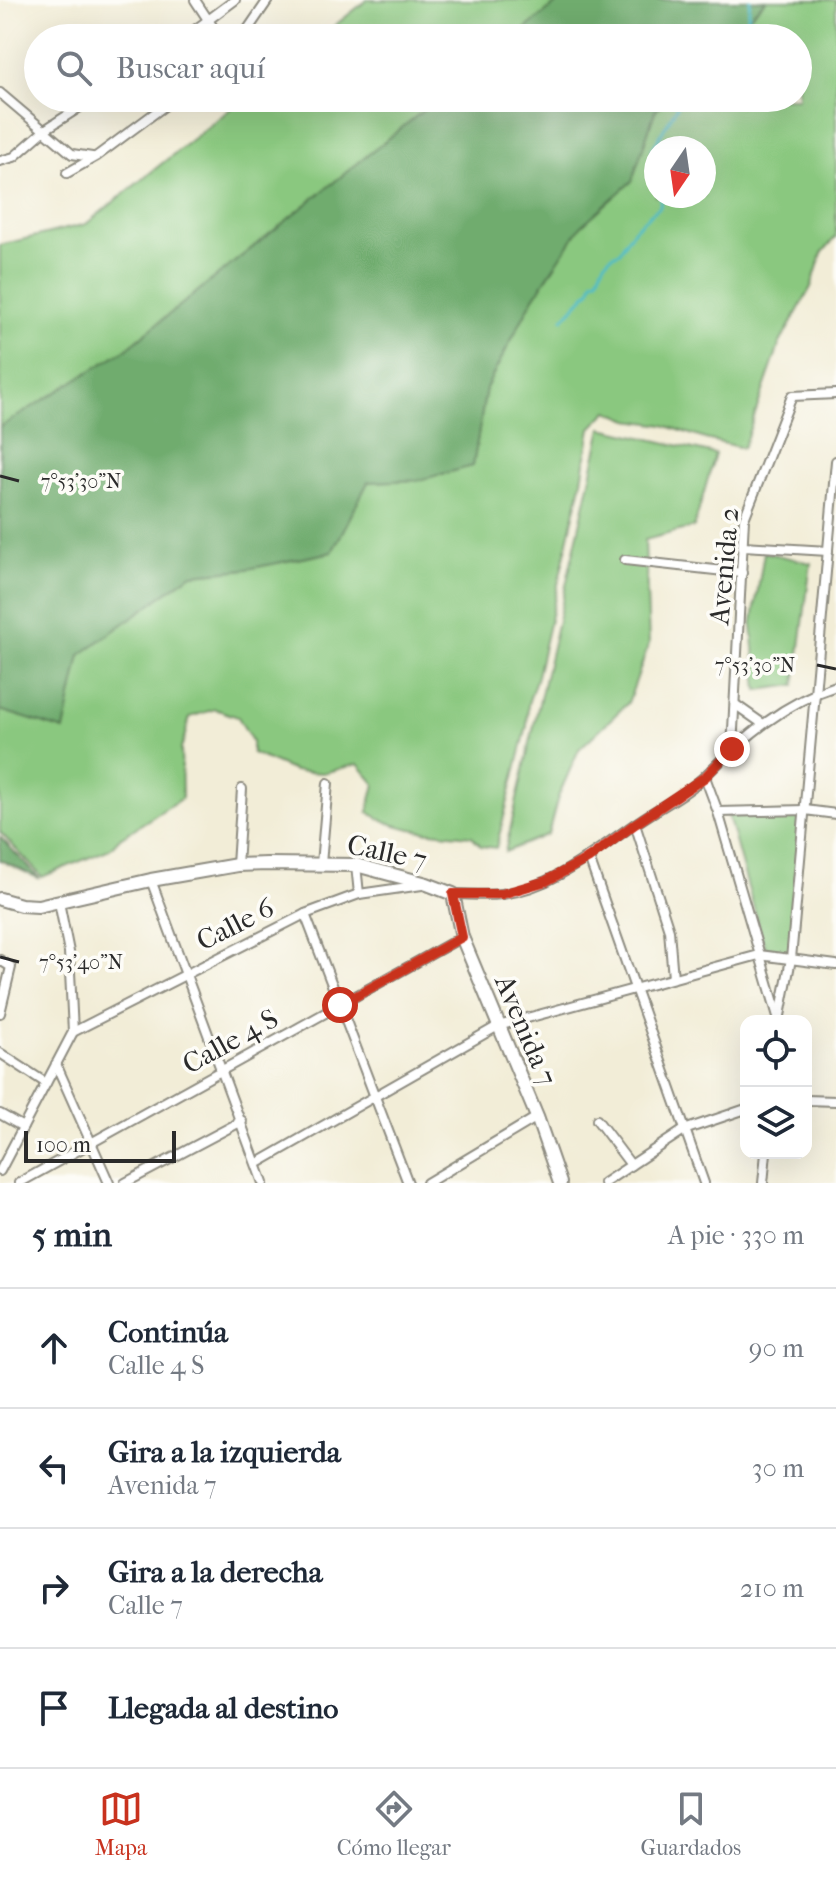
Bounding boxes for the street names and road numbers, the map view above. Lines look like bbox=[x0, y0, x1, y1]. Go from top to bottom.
street label: Avenida 2 bbox=[702, 506, 746, 627]
street label: Calle 7 bbox=[344, 827, 430, 877]
street label: Calle 6 bbox=[191, 890, 280, 957]
street label: Avenida 7 bbox=[488, 969, 564, 1090]
street label: Calle 4 S bbox=[177, 1001, 283, 1081]

